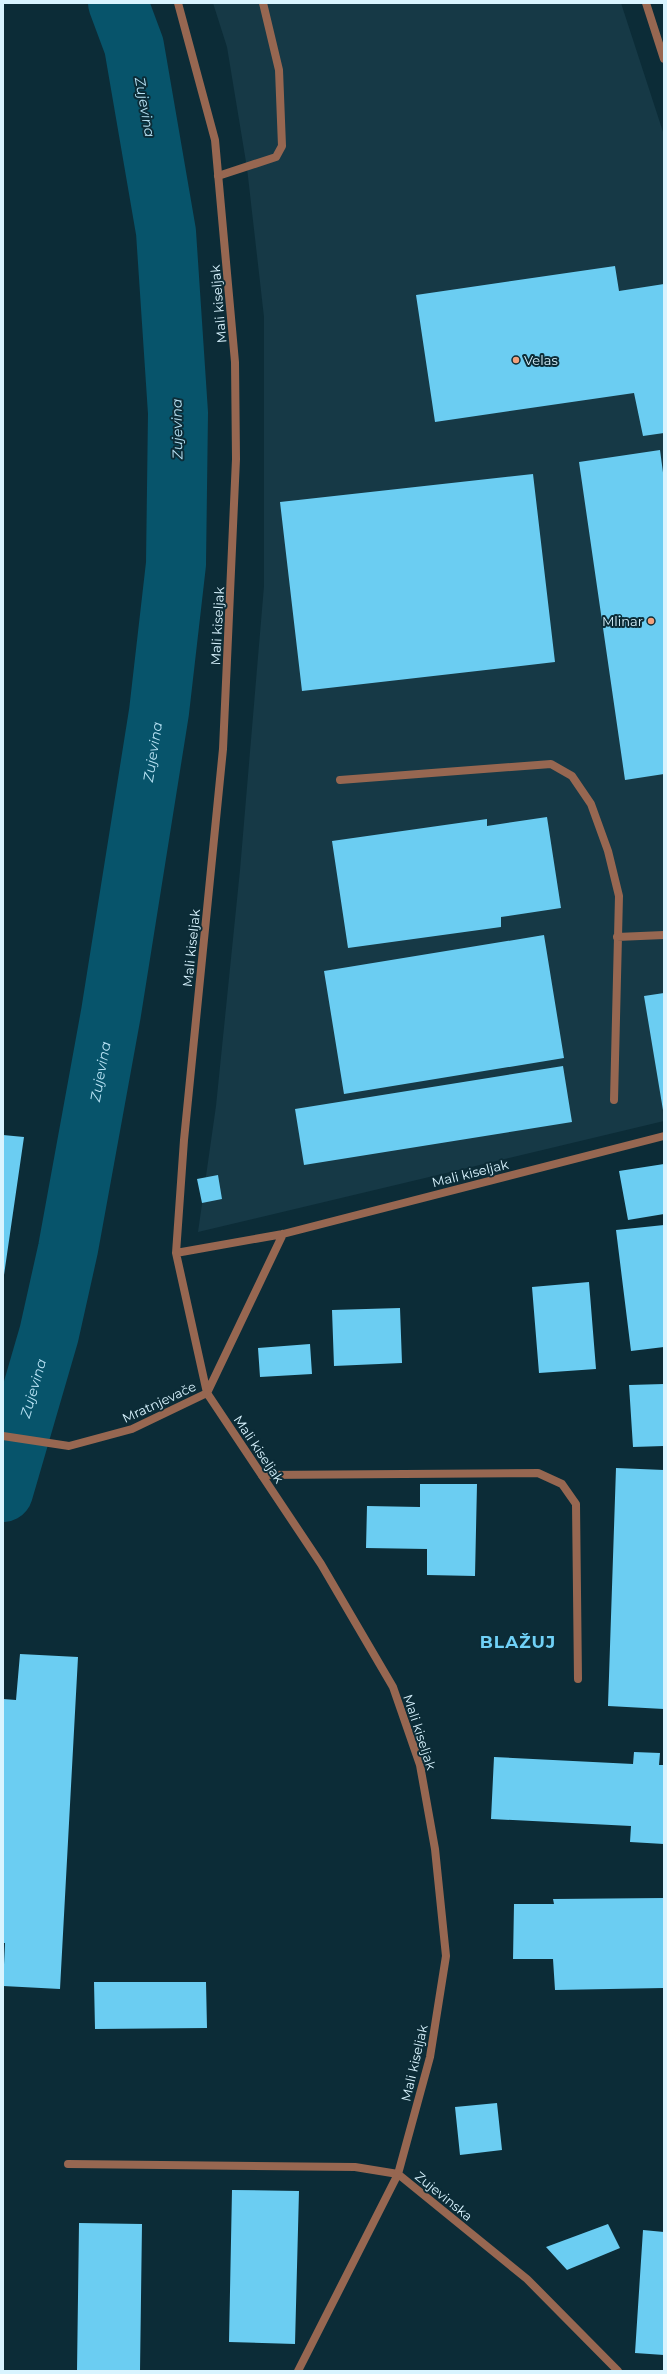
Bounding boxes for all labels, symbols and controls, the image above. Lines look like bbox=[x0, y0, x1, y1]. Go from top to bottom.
water label: Zujevina bbox=[131, 74, 159, 139]
street label: Mali kiseljak bbox=[207, 264, 229, 344]
place label: Velas bbox=[524, 352, 558, 368]
marker: Velas bbox=[511, 355, 521, 365]
water label: Zujevina bbox=[167, 398, 187, 461]
street label: Mali kiseljak bbox=[207, 586, 227, 666]
place label: Mlinar bbox=[602, 613, 643, 629]
marker: Mlinar bbox=[646, 616, 656, 626]
water label: Zujevina bbox=[139, 720, 166, 784]
street label: Mali kiseljak bbox=[179, 908, 203, 988]
water label: Zujevina bbox=[86, 1040, 115, 1104]
street label: Mali kiseljak bbox=[430, 1156, 510, 1190]
water label: Zujevina bbox=[16, 1357, 50, 1421]
street label: Mratnjevače bbox=[120, 1378, 199, 1426]
street label: Mali kiseljak bbox=[230, 1412, 288, 1486]
district label: BLAŽUJ bbox=[480, 1632, 556, 1652]
street label: Mali kiseljak bbox=[400, 1692, 440, 1772]
street label: Mali kiseljak bbox=[397, 2023, 431, 2103]
street label: Zujevinska bbox=[412, 2168, 476, 2224]

